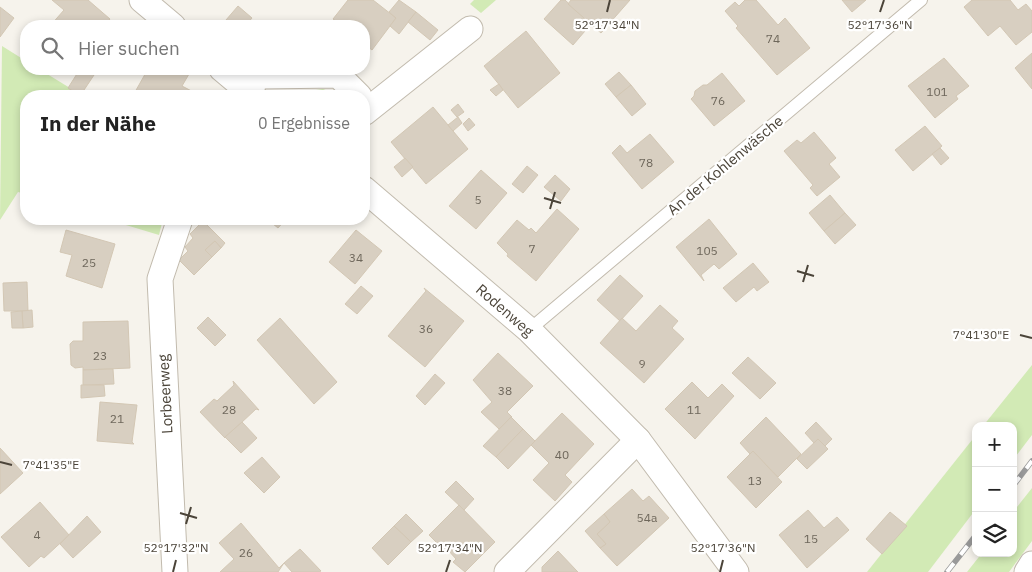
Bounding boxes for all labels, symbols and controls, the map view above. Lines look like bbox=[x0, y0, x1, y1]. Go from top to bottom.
text: 52°17'34"N bbox=[574, 17, 640, 32]
text: 52°17'36"N bbox=[847, 17, 913, 32]
search box bbox=[20, 20, 370, 75]
house number: 74 bbox=[766, 31, 780, 46]
icon: search bbox=[38, 34, 66, 62]
text: Hier suchen bbox=[78, 36, 180, 60]
house number: 101 bbox=[926, 84, 948, 99]
house number: 76 bbox=[711, 93, 725, 108]
text: In der Nähe bbox=[40, 109, 156, 137]
street label: An der Kohlenwäsche bbox=[663, 111, 787, 219]
text: 0 Ergebnisse bbox=[258, 113, 350, 133]
house number: 78 bbox=[639, 155, 653, 170]
house number: 5 bbox=[474, 192, 482, 207]
house number: 7 bbox=[528, 241, 536, 256]
house number: 105 bbox=[696, 243, 718, 258]
house number: 34 bbox=[349, 250, 363, 265]
house number: 25 bbox=[82, 255, 96, 270]
street label: Rodenweg bbox=[472, 280, 538, 340]
house number: 36 bbox=[419, 321, 433, 336]
text: 7°41'30"E bbox=[953, 327, 1009, 342]
house number: 23 bbox=[93, 348, 107, 363]
street label: Lorbeerweg bbox=[153, 354, 177, 434]
house number: 9 bbox=[638, 356, 646, 371]
house number: 38 bbox=[498, 383, 512, 398]
house number: 28 bbox=[222, 402, 236, 417]
house number: 11 bbox=[687, 402, 701, 417]
house number: 21 bbox=[110, 411, 124, 426]
map controls bbox=[972, 422, 1017, 557]
button: + bbox=[972, 422, 1017, 467]
house number: 40 bbox=[555, 447, 569, 462]
text: 7°41'35"E bbox=[23, 457, 79, 472]
button: − bbox=[972, 467, 1017, 512]
house number: 13 bbox=[748, 473, 762, 488]
house number: 54a bbox=[637, 510, 658, 525]
button: layers bbox=[972, 512, 1017, 557]
house number: 4 bbox=[33, 527, 41, 542]
house number: 15 bbox=[804, 531, 818, 546]
text: 52°17'32"N bbox=[143, 540, 209, 555]
text: 52°17'34"N bbox=[417, 540, 483, 555]
text: 52°17'36"N bbox=[690, 540, 756, 555]
house number: 26 bbox=[239, 545, 253, 560]

